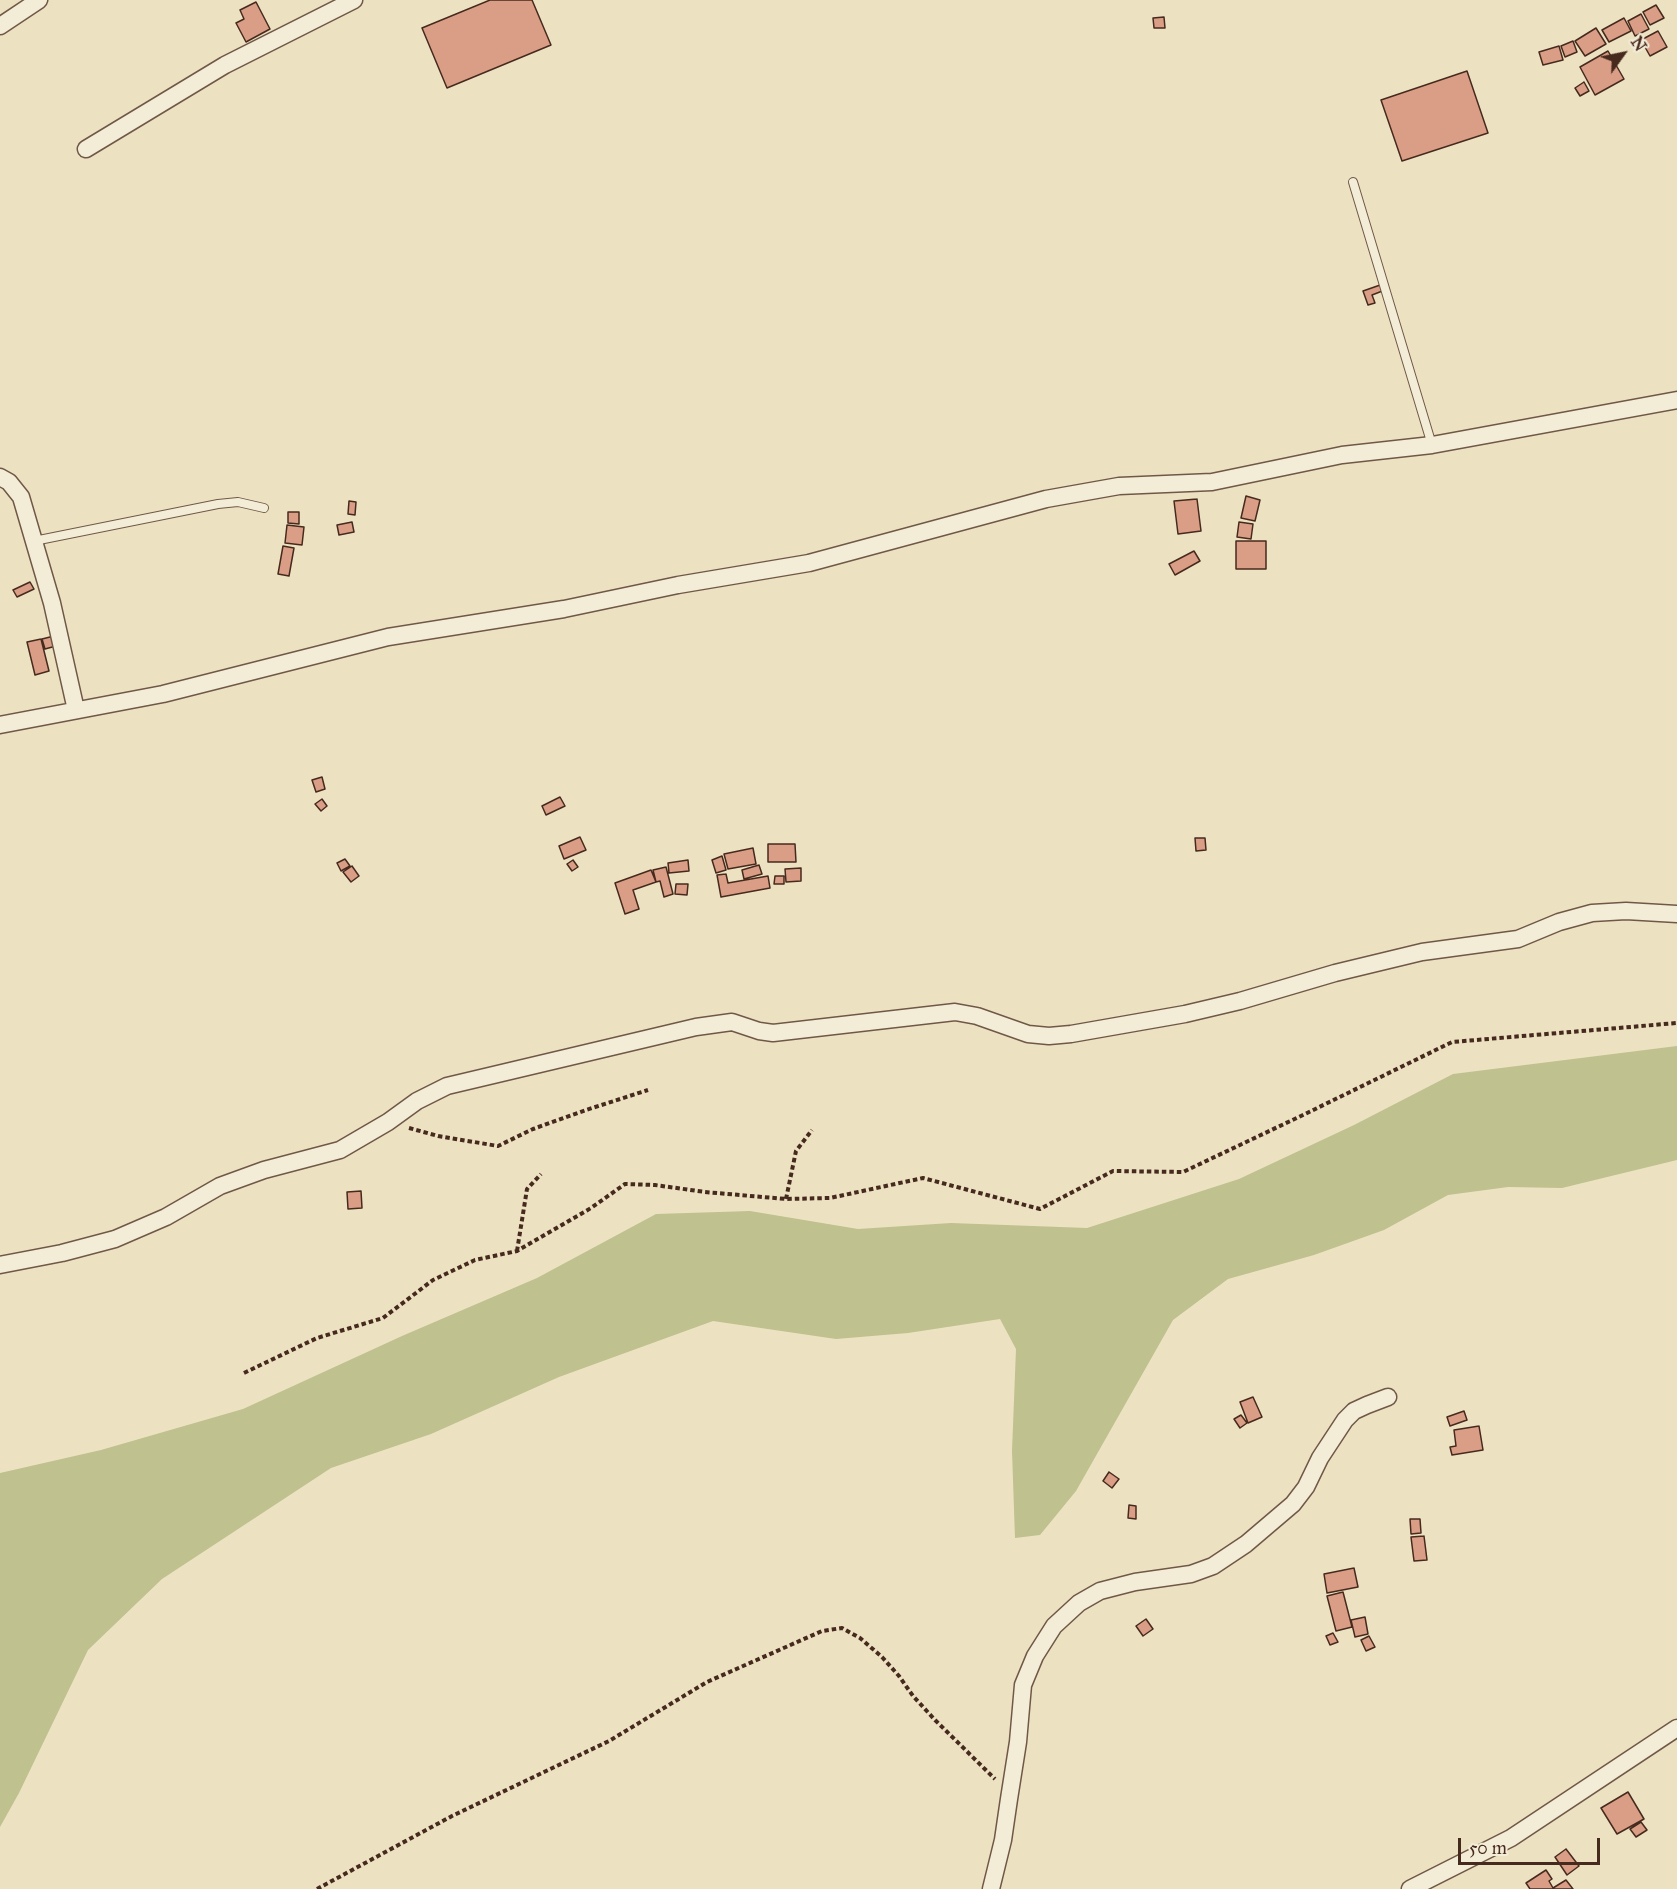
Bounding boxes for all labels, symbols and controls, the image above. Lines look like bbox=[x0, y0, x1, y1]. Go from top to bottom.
north arrow bbox=[1593, 24, 1653, 84]
text: N bbox=[1627, 33, 1650, 55]
scale bar bbox=[1461, 1826, 1604, 1864]
text: 50 m bbox=[1469, 1837, 1507, 1859]

